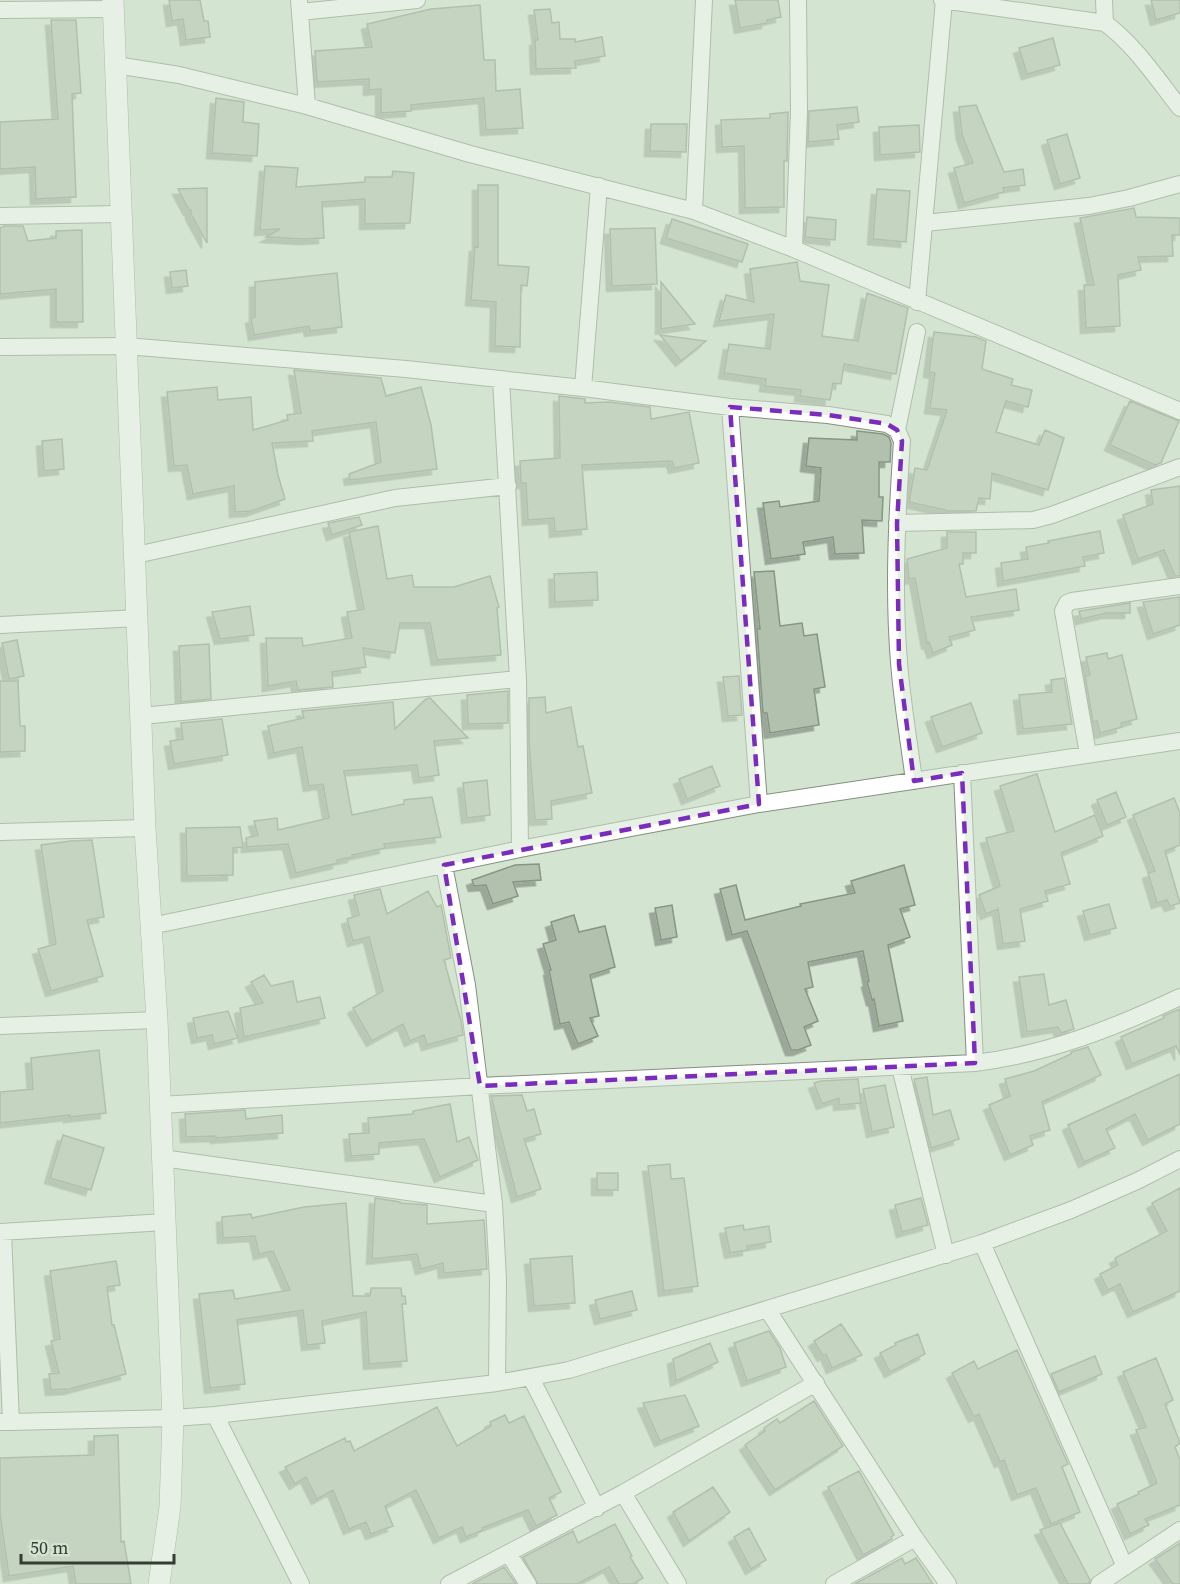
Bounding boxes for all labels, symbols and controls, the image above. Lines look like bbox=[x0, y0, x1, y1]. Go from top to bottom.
scale bar bbox=[21, 1527, 174, 1565]
text: 50 m bbox=[30, 1535, 68, 1560]

